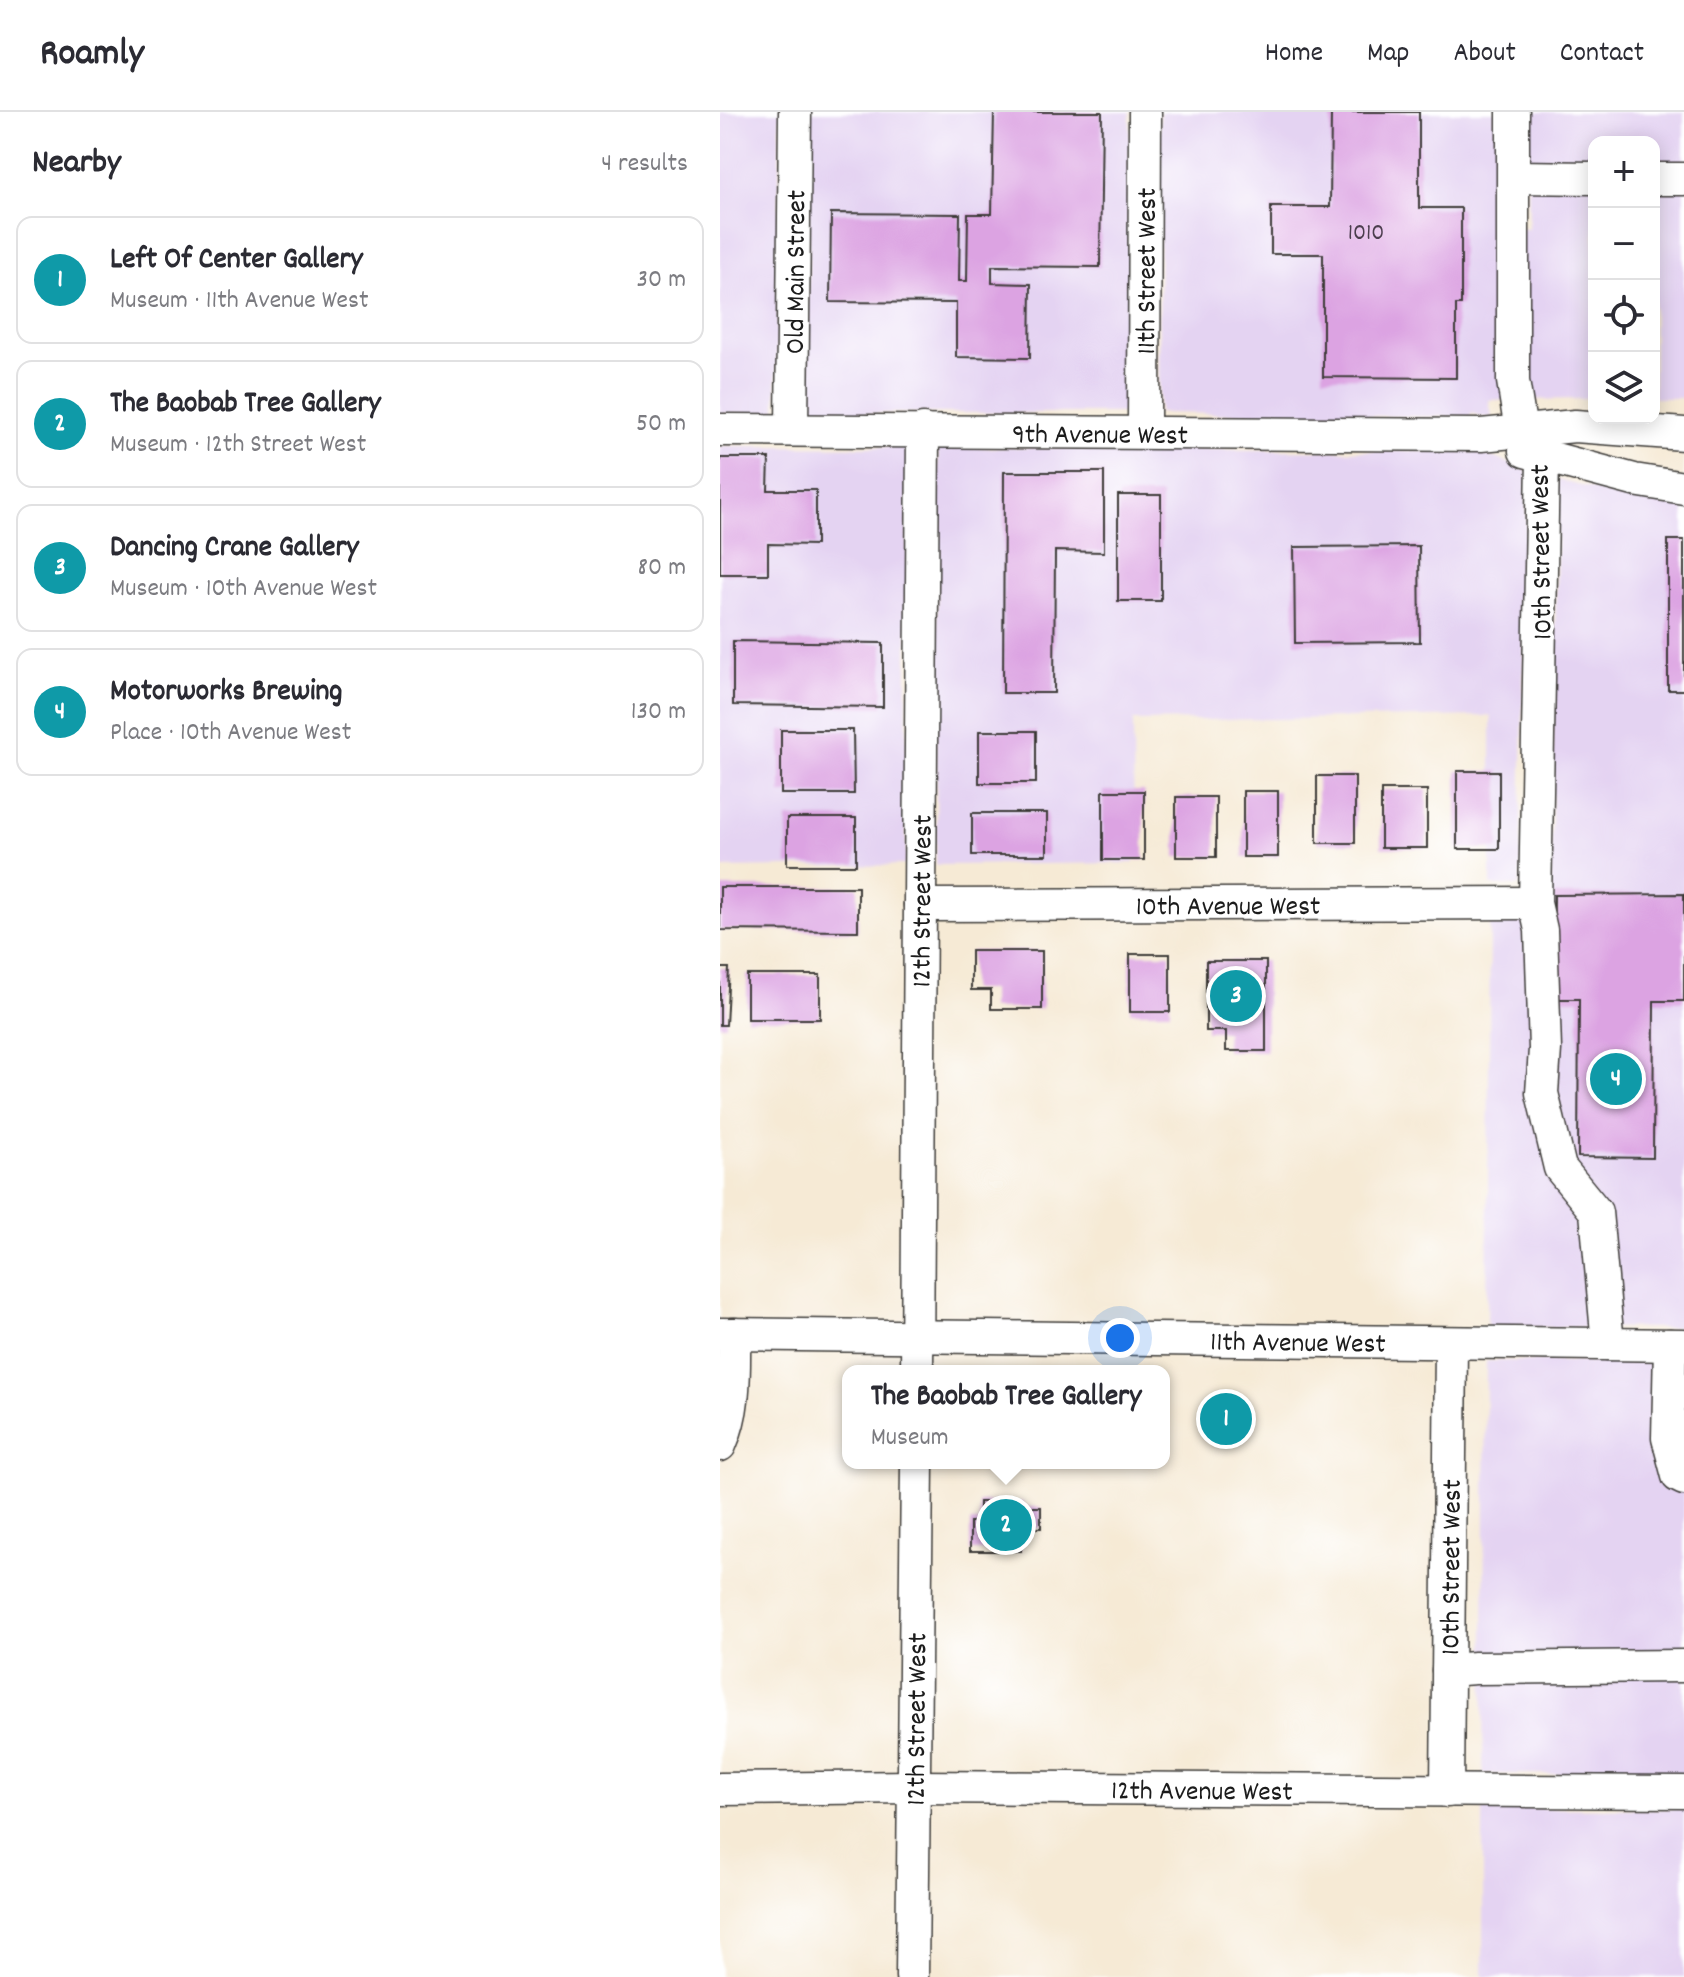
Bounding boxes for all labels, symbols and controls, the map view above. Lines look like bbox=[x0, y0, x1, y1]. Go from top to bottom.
text: Roamly bbox=[40, 28, 144, 83]
text: Home bbox=[1265, 35, 1323, 75]
text: Map bbox=[1367, 35, 1409, 75]
text: About bbox=[1453, 35, 1516, 75]
text: Contact bbox=[1560, 35, 1644, 75]
map controls bbox=[1588, 136, 1660, 424]
button: + bbox=[1588, 136, 1660, 208]
text: Nearby bbox=[32, 140, 121, 189]
text: 4 results bbox=[601, 146, 688, 183]
street label: 11th Street West bbox=[1129, 187, 1170, 355]
street label: Old Main Street bbox=[778, 190, 819, 354]
button: − bbox=[1588, 208, 1660, 280]
house number: 1010 bbox=[1348, 217, 1384, 251]
text: Left Of Center Gallery bbox=[110, 240, 363, 283]
text: 1 bbox=[57, 262, 63, 299]
text: 30 m bbox=[636, 262, 686, 299]
button: locate bbox=[1588, 280, 1660, 352]
text: Museum · 11th Avenue West bbox=[110, 283, 369, 320]
button: layers bbox=[1588, 352, 1660, 424]
text: The Baobab Tree Gallery bbox=[110, 384, 381, 427]
text: 2 bbox=[54, 406, 66, 443]
text: 50 m bbox=[636, 406, 686, 443]
street label: 9th Avenue West bbox=[1012, 417, 1188, 458]
text: Museum · 12th Street West bbox=[110, 427, 366, 464]
street label: 10th Street West bbox=[1522, 464, 1566, 640]
text: Dancing Crane Gallery bbox=[110, 528, 359, 571]
text: 3 bbox=[54, 550, 66, 587]
text: 80 m bbox=[638, 550, 686, 587]
text: Museum · 10th Avenue West bbox=[110, 571, 377, 608]
text: Motorworks Brewing bbox=[110, 672, 342, 715]
text: 4 bbox=[55, 694, 65, 731]
text: 130 m bbox=[631, 694, 686, 731]
text: Place · 10th Avenue West bbox=[110, 715, 351, 752]
street label: 12th Street West bbox=[904, 814, 946, 988]
street label: 10th Avenue West bbox=[1136, 889, 1320, 929]
pin: 3 bbox=[1210, 966, 1262, 1026]
pin: 4 bbox=[1590, 1049, 1642, 1109]
your location bbox=[1100, 1318, 1140, 1358]
street label: 11th Avenue West bbox=[1210, 1325, 1386, 1367]
popup bbox=[842, 1365, 1170, 1469]
text: The Baobab Tree Gallery bbox=[871, 1377, 1141, 1420]
pin: 1 bbox=[1200, 1389, 1252, 1449]
text: Museum bbox=[871, 1420, 949, 1457]
street label: 10th Street West bbox=[1433, 1479, 1475, 1655]
pin: 2 bbox=[980, 1495, 1032, 1555]
street label: 12th Street West bbox=[899, 1632, 940, 1806]
street label: 12th Avenue West bbox=[1111, 1773, 1293, 1814]

